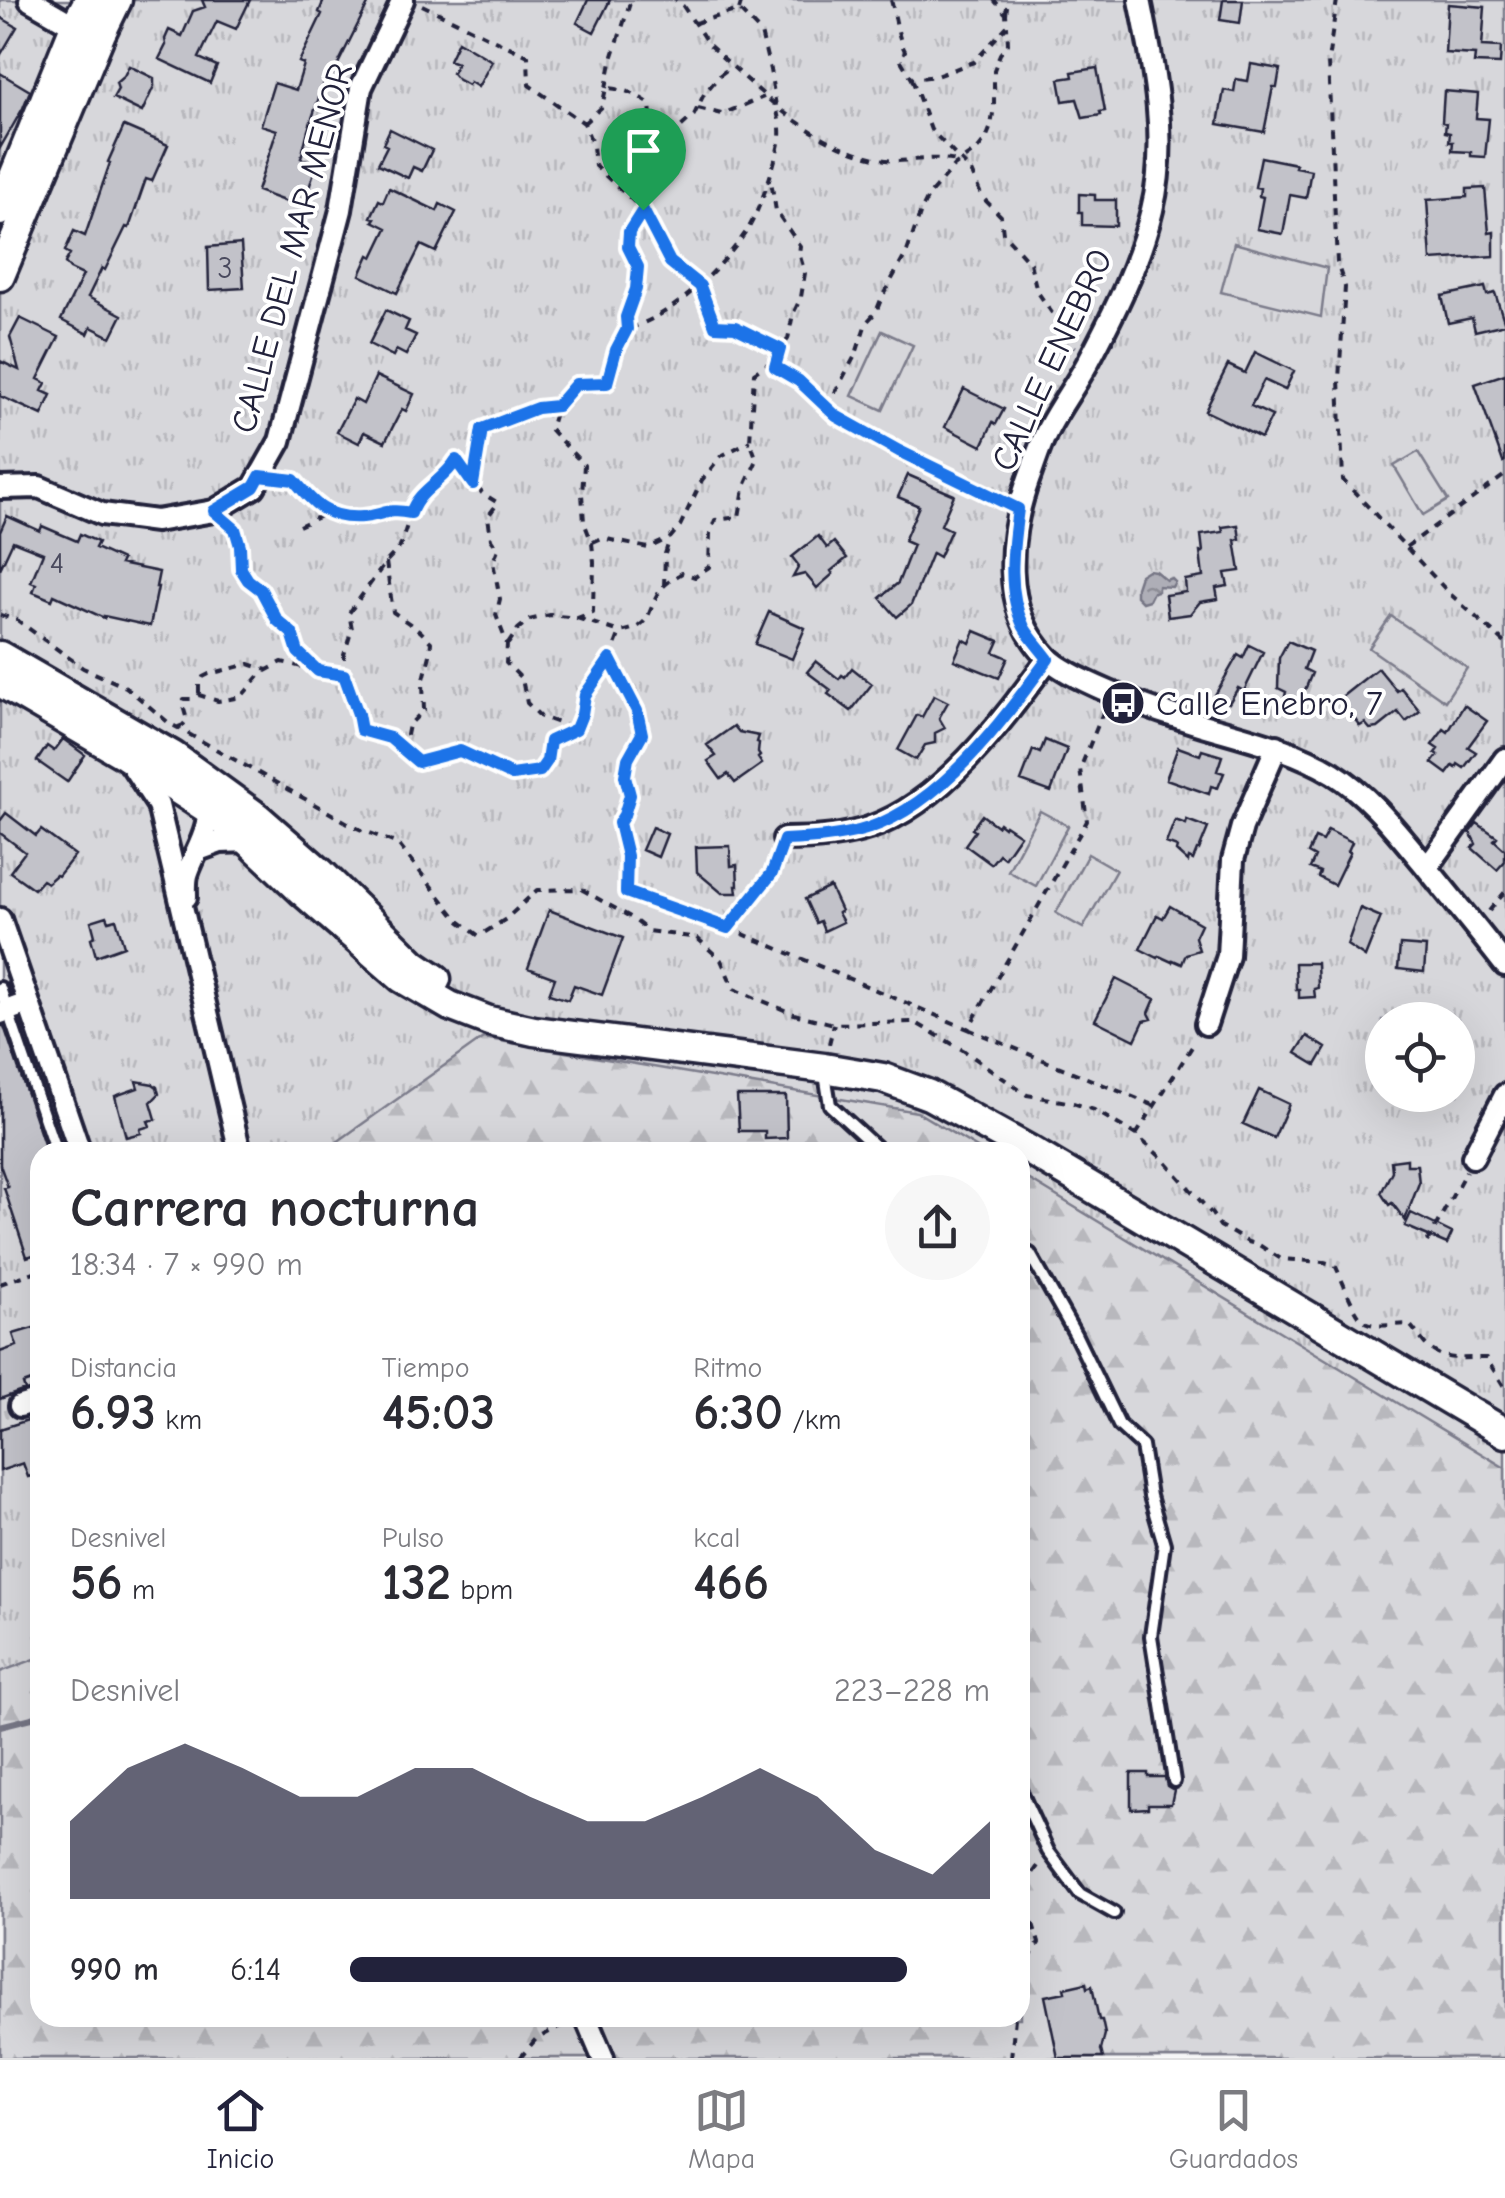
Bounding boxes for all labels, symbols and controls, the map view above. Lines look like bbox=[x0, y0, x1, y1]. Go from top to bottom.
street label: CALLE DEL MAR MENOR bbox=[223, 59, 361, 437]
pin bbox=[601, 108, 686, 211]
icon: arrive bbox=[616, 123, 671, 178]
street label: CALLE ENEBRO bbox=[983, 243, 1121, 477]
house number: 3 bbox=[217, 251, 233, 286]
house number: 4 bbox=[50, 546, 64, 581]
bus stop icon: Calle Enebro, 7 bbox=[1100, 680, 1146, 726]
place label: Calle Enebro, 7 bbox=[1156, 683, 1383, 724]
map controls bbox=[1365, 1002, 1475, 1112]
button: locate bbox=[1365, 1002, 1475, 1112]
button: share bbox=[885, 1175, 990, 1280]
text: Carrera nocturna bbox=[70, 1176, 479, 1240]
text: 18:34 · 7 × 990 m bbox=[70, 1246, 303, 1283]
text: Distancia bbox=[70, 1352, 177, 1384]
text: Tiempo bbox=[382, 1352, 470, 1384]
text: Ritmo bbox=[693, 1352, 762, 1384]
text: 6.93 bbox=[70, 1384, 156, 1442]
text: 45:03 bbox=[382, 1384, 495, 1442]
text: 6:30 bbox=[693, 1384, 783, 1442]
text: km bbox=[156, 1404, 202, 1436]
text: /km bbox=[783, 1404, 841, 1436]
text: Desnivel bbox=[70, 1522, 166, 1554]
text: Pulso bbox=[382, 1522, 444, 1554]
text: kcal bbox=[693, 1522, 740, 1554]
text: 56 bbox=[70, 1554, 123, 1612]
text: 132 bbox=[382, 1554, 451, 1612]
text: 466 bbox=[693, 1554, 769, 1612]
text: m bbox=[123, 1574, 155, 1606]
text: bpm bbox=[451, 1574, 513, 1606]
text: Desnivel bbox=[70, 1672, 180, 1709]
text: 223–228 m bbox=[834, 1672, 990, 1709]
text: 990 m bbox=[70, 1951, 159, 1988]
text: 6:14 bbox=[230, 1951, 281, 1988]
tab: Inicio bbox=[207, 2083, 274, 2175]
tab: Mapa bbox=[688, 2083, 755, 2175]
tab: Guardados bbox=[1169, 2083, 1298, 2175]

